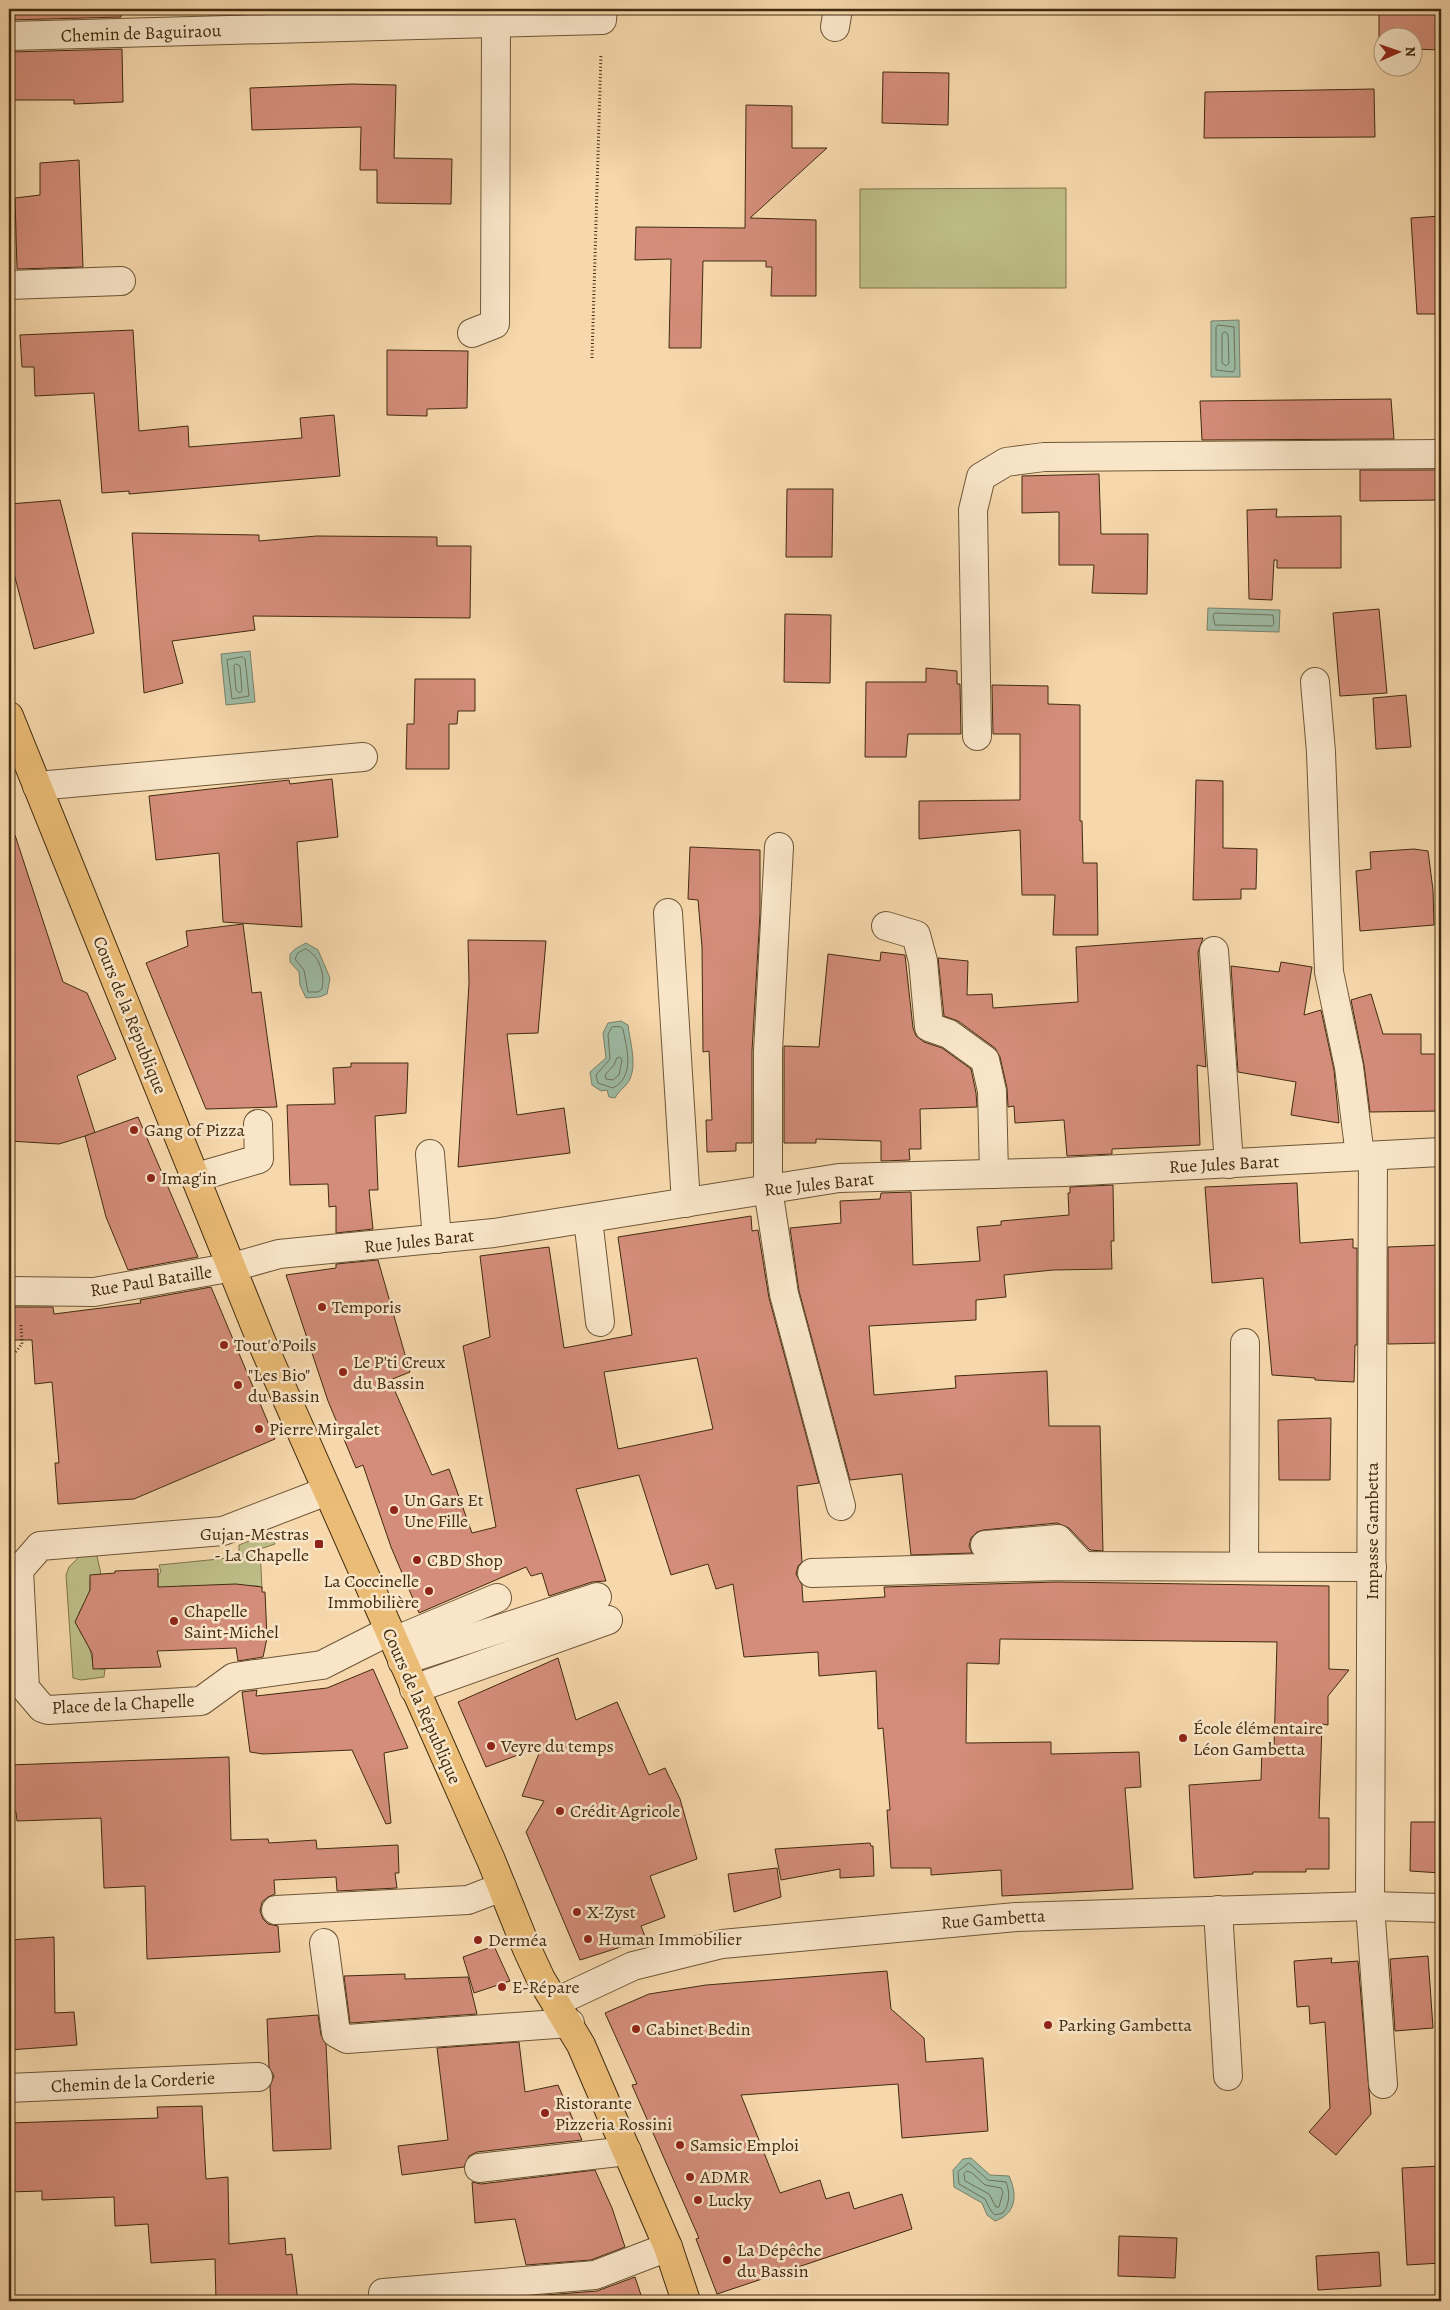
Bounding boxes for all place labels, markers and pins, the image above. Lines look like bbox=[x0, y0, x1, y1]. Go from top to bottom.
place label: Gang of Pizza bbox=[144, 1118, 246, 1142]
marker: Gang of Pizza bbox=[128, 1124, 140, 1136]
place label: Imag'in bbox=[161, 1166, 217, 1190]
marker: Imag'in bbox=[145, 1172, 157, 1184]
place label: Temporis bbox=[332, 1295, 401, 1319]
marker: Temporis bbox=[316, 1301, 328, 1313]
place label: Tout'o'Poils bbox=[234, 1333, 316, 1357]
marker: Tout'o'Poils bbox=[218, 1339, 230, 1351]
place label: Le P'ti Creux du Bassin bbox=[353, 1350, 446, 1395]
place label: "Les Bio" du Bassin bbox=[248, 1363, 320, 1408]
marker: Le P'ti Creux du Bassin bbox=[337, 1366, 349, 1378]
marker: "Les Bio" du Bassin bbox=[232, 1379, 244, 1391]
place label: Pierre Mirgalet bbox=[269, 1417, 380, 1441]
marker: Pierre Mirgalet bbox=[253, 1423, 265, 1435]
place label: Un Gars Et Une Fille bbox=[404, 1488, 484, 1533]
marker: Un Gars Et Une Fille bbox=[388, 1504, 400, 1516]
place label: Gujan-Mestras - La Chapelle bbox=[200, 1522, 309, 1567]
marker: Gujan-Mestras - La Chapelle bbox=[313, 1538, 325, 1550]
place label: CBD Shop bbox=[427, 1548, 503, 1572]
marker: CBD Shop bbox=[411, 1554, 423, 1566]
place label: La Coccinelle Immobilière bbox=[323, 1569, 419, 1614]
marker: La Coccinelle Immobilière bbox=[423, 1585, 435, 1597]
place label: Chapelle Saint-Michel bbox=[184, 1599, 279, 1644]
marker: Chapelle Saint-Michel bbox=[168, 1615, 180, 1627]
place label: École élémentaire Léon Gambetta bbox=[1193, 1716, 1323, 1761]
marker: École élémentaire Léon Gambetta bbox=[1177, 1732, 1189, 1744]
place label: Veyre du temps bbox=[500, 1734, 614, 1758]
marker: Veyre du temps bbox=[485, 1740, 497, 1752]
place label: Crédit Agricole bbox=[570, 1799, 680, 1823]
marker: Crédit Agricole bbox=[554, 1805, 566, 1817]
place label: X-Zyst bbox=[587, 1900, 636, 1924]
marker: X-Zyst bbox=[571, 1906, 583, 1918]
place label: Human Immobilier bbox=[598, 1927, 742, 1951]
place label: Derméa bbox=[488, 1928, 548, 1952]
marker: Human Immobilier bbox=[582, 1933, 594, 1945]
marker: Derméa bbox=[472, 1934, 484, 1946]
place label: E-Répare bbox=[512, 1975, 580, 1999]
marker: E-Répare bbox=[496, 1981, 508, 1993]
place label: Parking Gambetta bbox=[1058, 2013, 1193, 2037]
place label: Cabinet Bedin bbox=[646, 2017, 751, 2041]
marker: Parking Gambetta bbox=[1042, 2019, 1054, 2031]
marker: Cabinet Bedin bbox=[630, 2023, 642, 2035]
place label: Ristorante Pizzeria Rossini bbox=[555, 2091, 672, 2136]
marker: Ristorante Pizzeria Rossini bbox=[539, 2107, 551, 2119]
place label: Samsic Emploi bbox=[690, 2133, 799, 2157]
marker: Samsic Emploi bbox=[674, 2139, 686, 2151]
place label: ADMR bbox=[699, 2165, 749, 2189]
marker: ADMR bbox=[684, 2171, 696, 2183]
place label: Lucky bbox=[708, 2188, 752, 2212]
marker: Lucky bbox=[692, 2194, 704, 2206]
place label: La Dépêche du Bassin bbox=[737, 2238, 822, 2283]
marker: La Dépêche du Bassin bbox=[721, 2254, 733, 2266]

